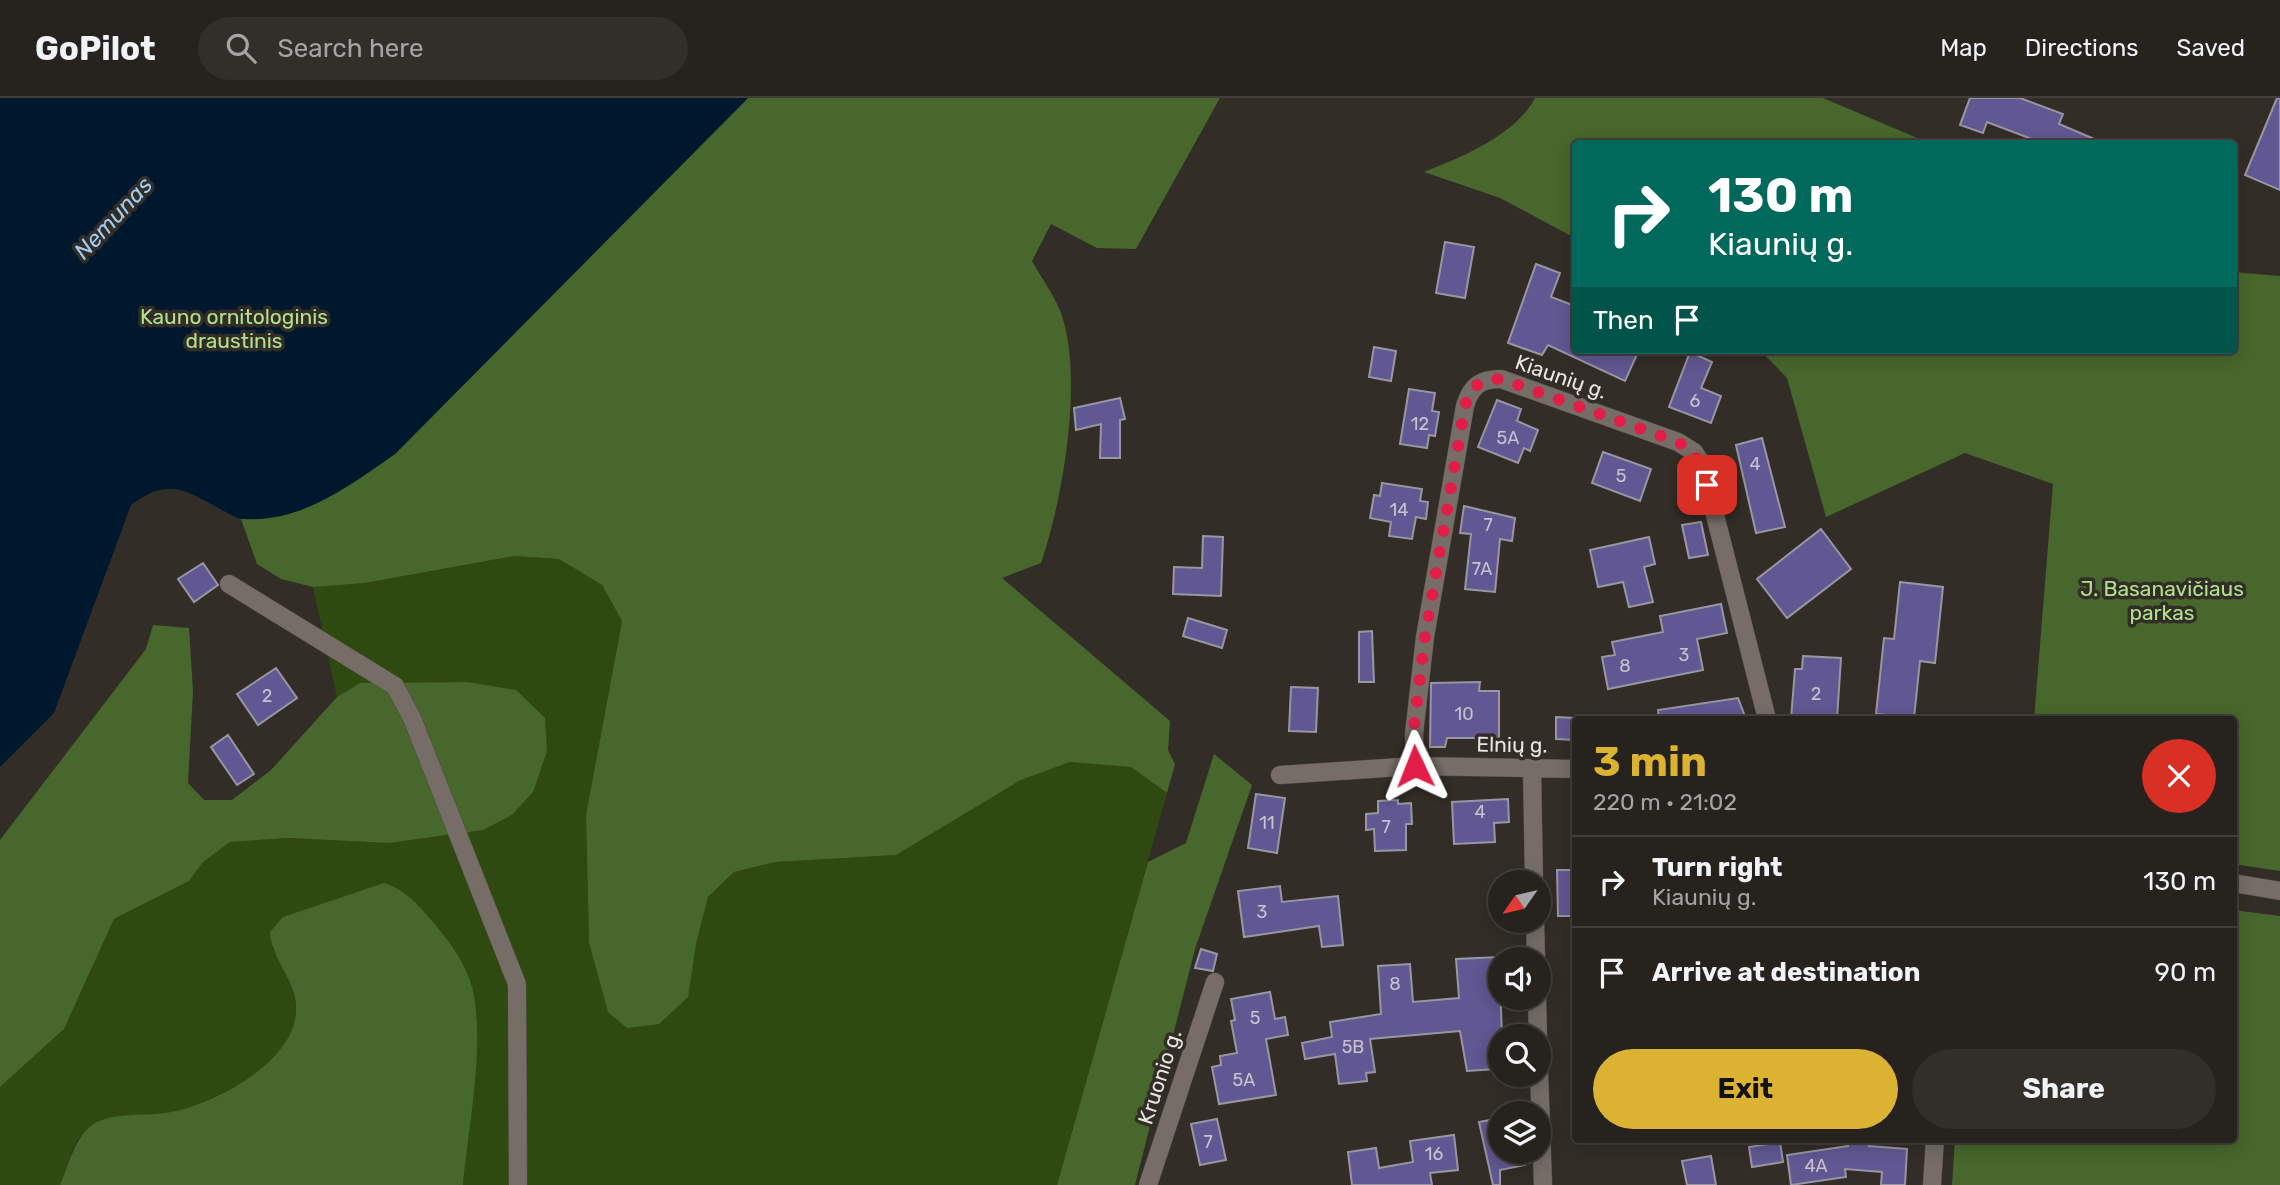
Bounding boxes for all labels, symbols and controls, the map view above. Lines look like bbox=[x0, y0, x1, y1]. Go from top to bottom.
search box bbox=[198, 17, 688, 80]
text: GoPilot bbox=[35, 29, 156, 68]
icon: search bbox=[222, 29, 260, 67]
text: Search here bbox=[278, 33, 423, 64]
text: Map bbox=[1940, 34, 1987, 62]
text: Directions bbox=[2025, 34, 2138, 62]
text: Saved bbox=[2176, 34, 2245, 62]
text: 130 m bbox=[1708, 166, 1853, 224]
icon: right bbox=[1593, 168, 1684, 259]
water label: Nemunas bbox=[68, 171, 158, 265]
text: Kiaunių g. bbox=[1708, 225, 1853, 263]
icon: arrive bbox=[1668, 301, 1706, 339]
park label: Kauno ornitologinis draustinis bbox=[140, 304, 328, 353]
text: Then bbox=[1593, 305, 1654, 336]
street label: Kiaunių g. bbox=[1512, 349, 1610, 404]
house number: 6 bbox=[1690, 390, 1701, 412]
house number: 12 bbox=[1411, 413, 1429, 435]
house number: 5A bbox=[1497, 427, 1519, 449]
house number: 4 bbox=[1749, 453, 1761, 475]
pin bbox=[1677, 455, 1737, 515]
house number: 5 bbox=[1616, 465, 1626, 487]
icon: arrive bbox=[1688, 466, 1726, 504]
house number: 14 bbox=[1390, 499, 1408, 521]
house number: 7 bbox=[1483, 514, 1493, 536]
house number: 7A bbox=[1472, 558, 1492, 580]
park label: J. Basanavičiaus parkas bbox=[2080, 576, 2244, 625]
house number: 3 bbox=[1679, 644, 1689, 666]
house number: 8 bbox=[1619, 655, 1631, 677]
house number: 2 bbox=[1811, 683, 1821, 705]
house number: 2 bbox=[262, 685, 272, 707]
house number: 10 bbox=[1454, 703, 1474, 725]
position arrow bbox=[1378, 729, 1452, 803]
street label: Elnių g. bbox=[1476, 731, 1548, 758]
text: 3 min bbox=[1593, 737, 1707, 787]
button: close bbox=[2142, 739, 2216, 813]
text: 220 m · 21:02 bbox=[1593, 788, 1737, 816]
house number: 4 bbox=[1474, 801, 1486, 823]
house number: 11 bbox=[1259, 812, 1275, 834]
house number: 7 bbox=[1381, 816, 1391, 838]
text: Turn right bbox=[1652, 852, 1782, 883]
icon: right bbox=[1593, 863, 1631, 901]
text: 130 m bbox=[2143, 866, 2216, 897]
north arrow bbox=[1488, 870, 1550, 933]
map controls bbox=[1488, 870, 1551, 1164]
text: Kiaunių g. bbox=[1652, 883, 1756, 911]
house number: 3 bbox=[1257, 901, 1267, 923]
button: sound bbox=[1488, 947, 1551, 1010]
icon: arrive bbox=[1593, 954, 1631, 992]
text: Arrive at destination bbox=[1652, 957, 1920, 988]
text: 90 m bbox=[2155, 957, 2216, 988]
house number: 8 bbox=[1389, 973, 1401, 995]
house number: 5 bbox=[1250, 1007, 1260, 1029]
button: search bbox=[1488, 1024, 1551, 1087]
street label: Kruonio g. bbox=[1132, 1026, 1187, 1127]
house number: 5B bbox=[1342, 1036, 1364, 1058]
button: Exit bbox=[1593, 1049, 1898, 1129]
button: Share bbox=[1912, 1049, 2216, 1129]
house number: 5A bbox=[1233, 1069, 1255, 1091]
button: layers bbox=[1488, 1101, 1551, 1164]
house number: 7 bbox=[1203, 1131, 1213, 1153]
house number: 16 bbox=[1425, 1143, 1443, 1165]
house number: 4A bbox=[1804, 1155, 1828, 1177]

